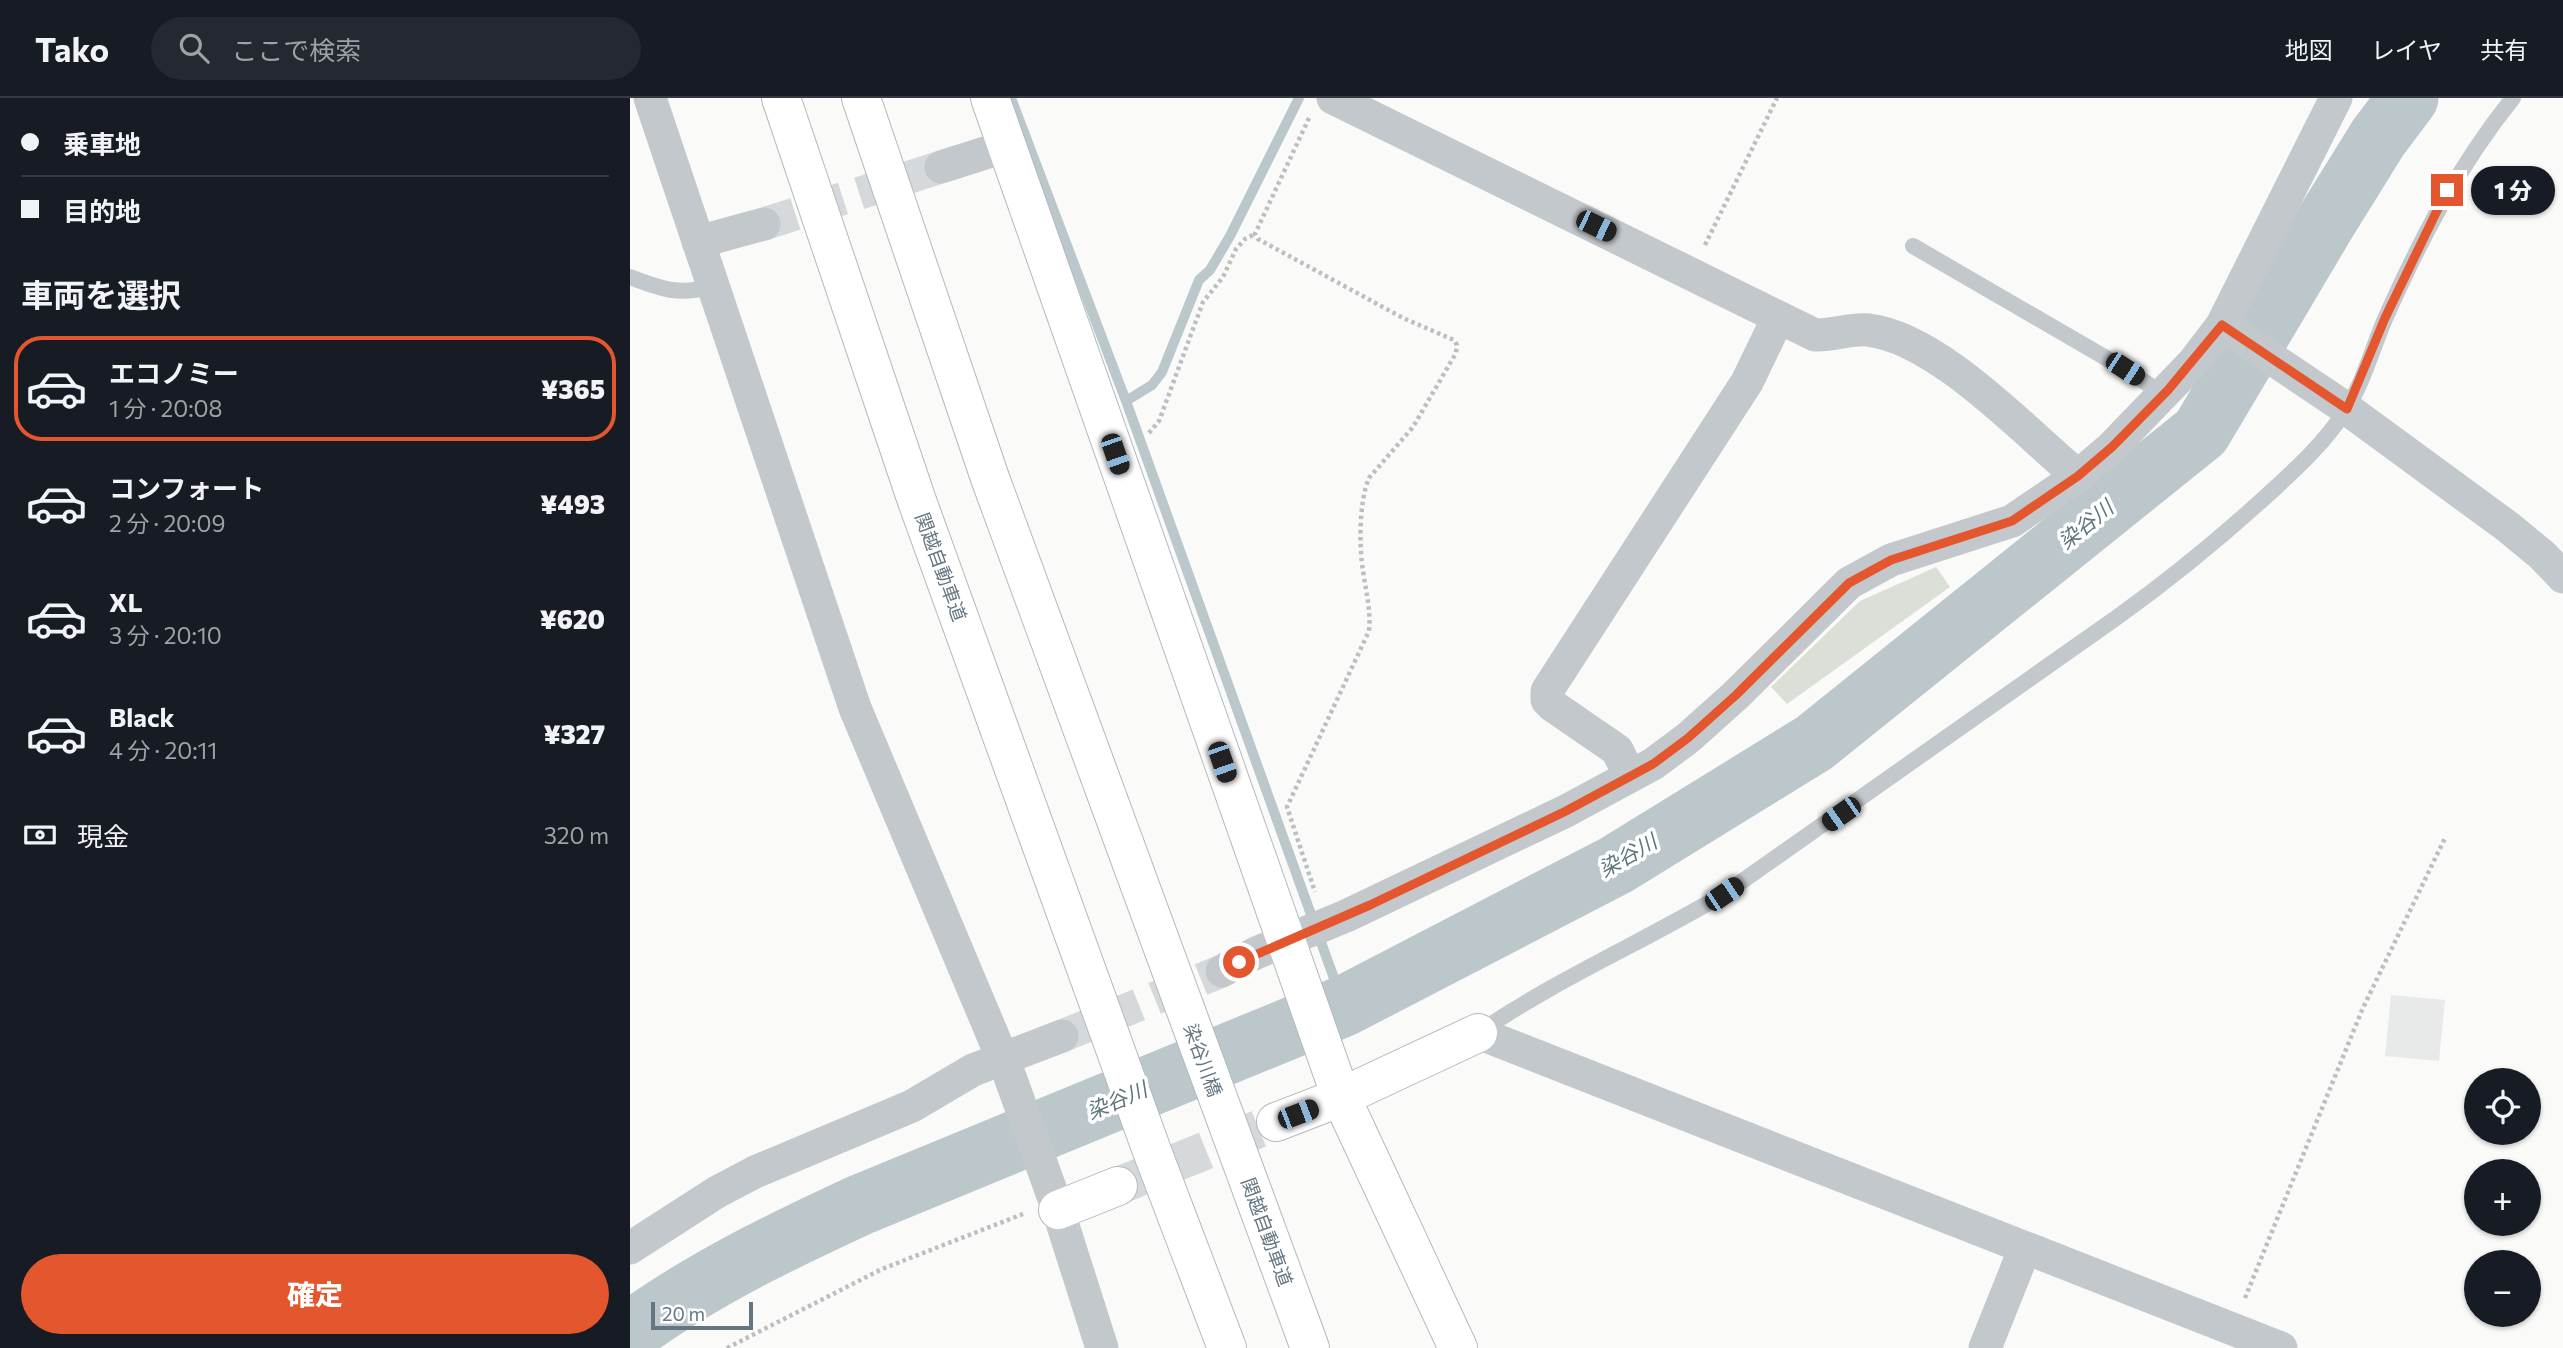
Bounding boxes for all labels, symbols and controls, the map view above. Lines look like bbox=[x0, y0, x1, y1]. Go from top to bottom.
search box bbox=[151, 17, 641, 80]
text: Tako bbox=[35, 28, 109, 69]
icon: search bbox=[175, 29, 213, 67]
text: ここで検索 bbox=[231, 34, 361, 65]
text: 地図 bbox=[2285, 35, 2333, 64]
text: レイヤ bbox=[2371, 35, 2442, 64]
text: 共有 bbox=[2480, 35, 2528, 64]
text: 乗車地 bbox=[63, 128, 141, 159]
callout: 1 分 bbox=[2472, 166, 2556, 214]
route end bbox=[2431, 174, 2463, 206]
text: 1 分 bbox=[2494, 176, 2532, 204]
text: 目的地 bbox=[63, 195, 141, 226]
car bbox=[1573, 207, 1620, 245]
text: 車両を選択 bbox=[21, 274, 181, 314]
car bbox=[2102, 349, 2149, 389]
icon: car bbox=[25, 357, 88, 420]
text: エコノミー bbox=[109, 357, 239, 388]
text: ¥365 bbox=[541, 373, 605, 404]
text: 1 分 · 20:08 bbox=[109, 394, 223, 422]
car bbox=[1099, 431, 1132, 477]
icon: car bbox=[25, 472, 88, 535]
text: コンフォート bbox=[109, 472, 264, 503]
text: ¥493 bbox=[540, 488, 605, 519]
water label: 染谷川 bbox=[2053, 493, 2119, 553]
text: 2 分 · 20:09 bbox=[109, 509, 226, 537]
street label: 関越自動車道 bbox=[911, 509, 972, 624]
text: XL bbox=[109, 586, 143, 617]
icon: car bbox=[25, 587, 88, 650]
text: ¥620 bbox=[540, 603, 605, 634]
text: 3 分 · 20:10 bbox=[109, 621, 222, 649]
text: Black bbox=[109, 701, 175, 732]
icon: car bbox=[25, 702, 88, 765]
text: ¥327 bbox=[543, 718, 605, 749]
text: 4 分 · 20:11 bbox=[109, 736, 217, 764]
car bbox=[1206, 739, 1239, 785]
car bbox=[1818, 793, 1865, 835]
icon: cash bbox=[21, 816, 59, 854]
text: 現金 bbox=[77, 820, 129, 851]
text: 320 m bbox=[544, 821, 609, 849]
water label: 染谷川 bbox=[1594, 827, 1663, 881]
car bbox=[1701, 874, 1748, 914]
route start bbox=[1223, 946, 1255, 978]
street label: 染谷川橋 bbox=[1180, 1020, 1227, 1099]
map controls bbox=[2464, 1068, 2541, 1327]
button: locate bbox=[2464, 1068, 2541, 1145]
water label: 染谷川 bbox=[1083, 1075, 1152, 1123]
car bbox=[1275, 1097, 1322, 1131]
button: + bbox=[2464, 1159, 2541, 1236]
street label: 関越自動車道 bbox=[1237, 1174, 1298, 1289]
button: − bbox=[2464, 1250, 2541, 1327]
button: 確定 bbox=[21, 1254, 609, 1334]
scale bar bbox=[651, 1299, 752, 1331]
text: 20 m bbox=[662, 1302, 705, 1325]

